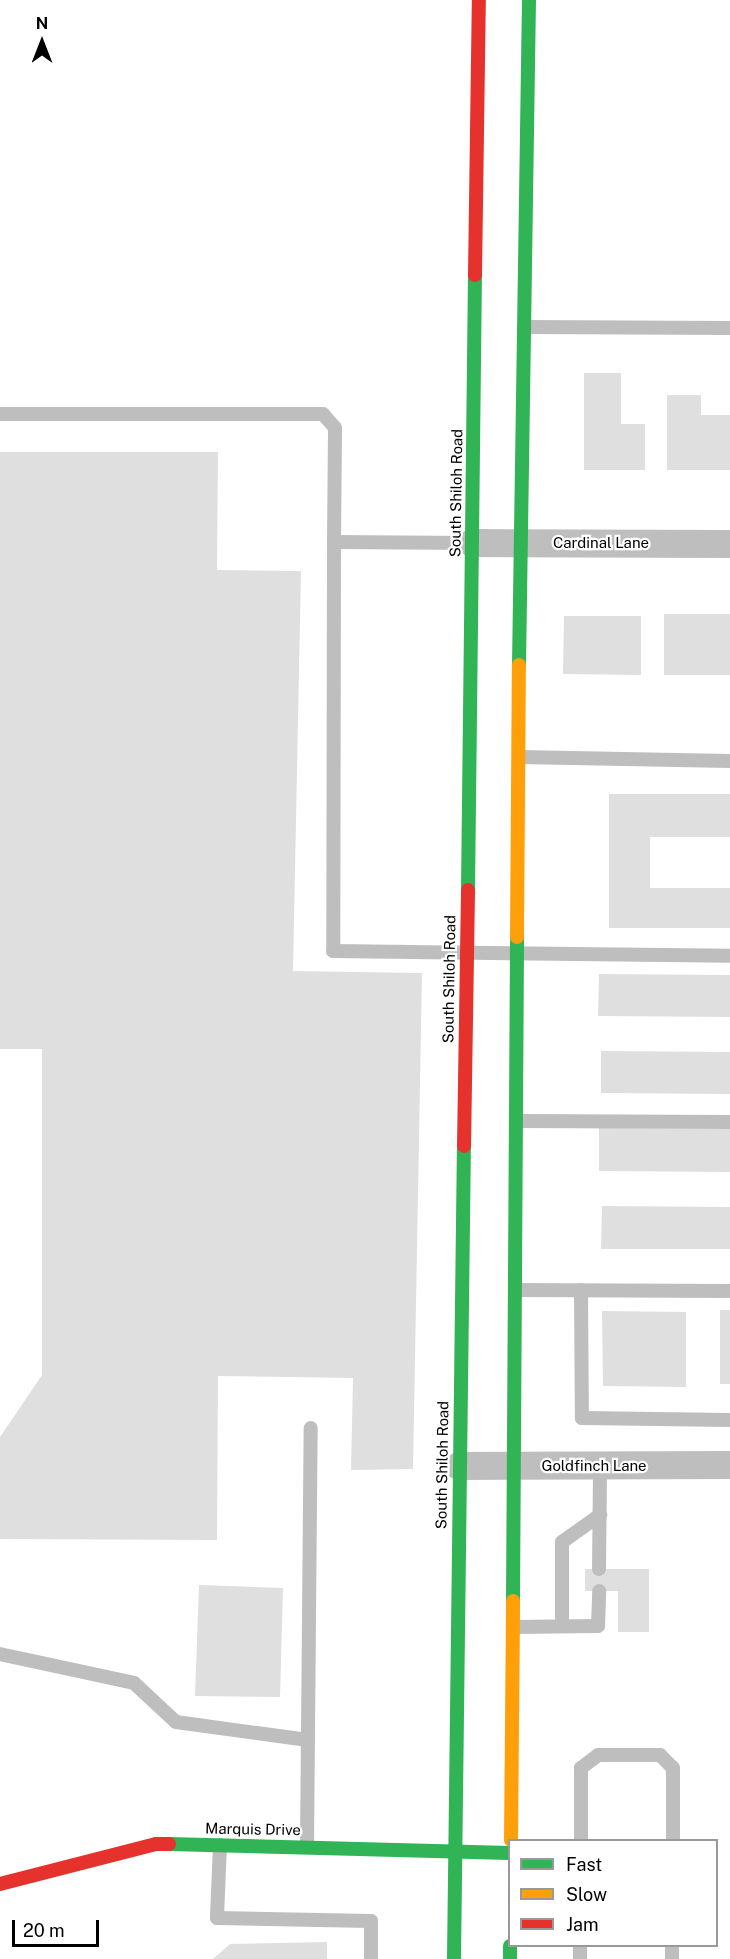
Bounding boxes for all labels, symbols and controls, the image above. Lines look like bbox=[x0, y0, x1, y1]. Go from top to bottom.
north arrow bbox=[12, 12, 72, 72]
text: N bbox=[36, 14, 48, 33]
street label: South Shiloh Road bbox=[446, 429, 466, 557]
street label: Cardinal Lane bbox=[553, 534, 649, 552]
street label: South Shiloh Road bbox=[439, 915, 459, 1043]
street label: South Shiloh Road bbox=[432, 1401, 452, 1529]
street label: Goldfinch Lane bbox=[541, 1457, 647, 1475]
street label: Marquis Drive bbox=[205, 1819, 301, 1839]
legend bbox=[508, 1839, 718, 1947]
text: Fast bbox=[566, 1854, 602, 1875]
text: Slow bbox=[566, 1884, 607, 1905]
scale bar bbox=[15, 1908, 102, 1946]
text: Jam bbox=[566, 1914, 599, 1935]
text: 20 m bbox=[23, 1920, 65, 1941]

